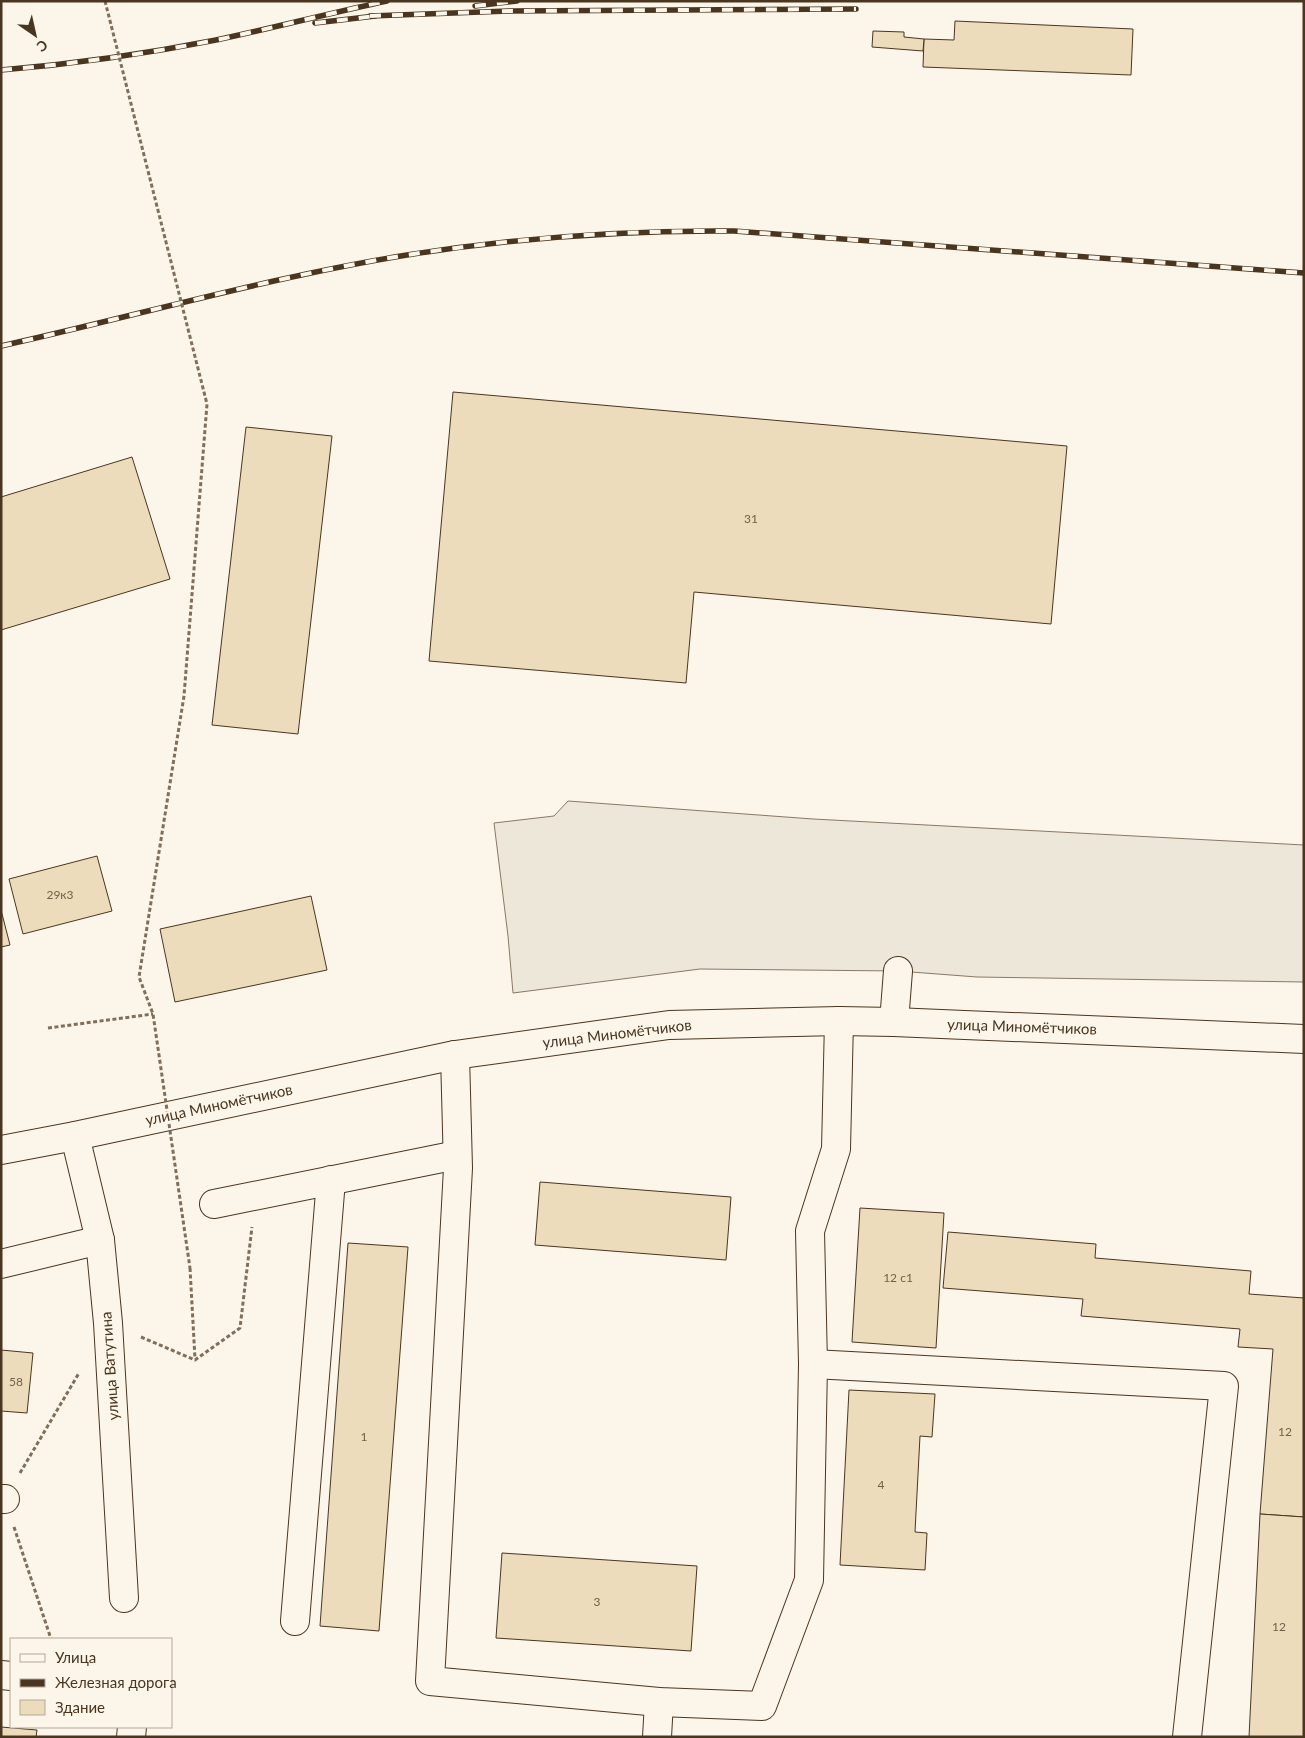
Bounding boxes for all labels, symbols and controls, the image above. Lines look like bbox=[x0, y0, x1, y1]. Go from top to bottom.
north arrow bbox=[10, 10, 60, 60]
text: С bbox=[33, 37, 51, 56]
house number: 31 bbox=[744, 511, 758, 526]
house number: 29к3 bbox=[46, 887, 74, 902]
street label: улица Миномётчиков bbox=[947, 1014, 1097, 1038]
street label: улица Миномётчиков bbox=[541, 1015, 692, 1051]
street label: улица Миномётчиков bbox=[144, 1080, 294, 1128]
house number: 12 с1 bbox=[883, 1270, 913, 1285]
street label: улица Ватутина bbox=[96, 1311, 122, 1421]
house number: 58 bbox=[9, 1374, 23, 1389]
house number: 12 bbox=[1278, 1424, 1292, 1439]
house number: 1 bbox=[361, 1429, 368, 1444]
house number: 4 bbox=[878, 1477, 885, 1492]
house number: 3 bbox=[594, 1594, 601, 1609]
house number: 12 bbox=[1272, 1619, 1286, 1634]
legend bbox=[10, 1638, 172, 1728]
text: Улица bbox=[55, 1648, 96, 1666]
text: Железная дорога bbox=[55, 1673, 177, 1691]
text: Здание bbox=[55, 1698, 105, 1716]

